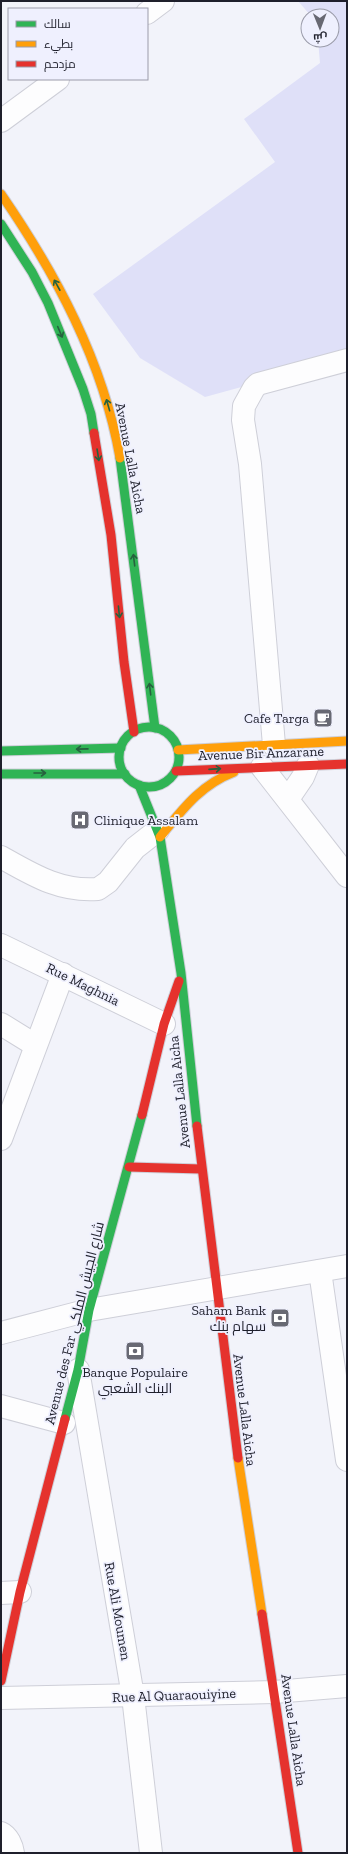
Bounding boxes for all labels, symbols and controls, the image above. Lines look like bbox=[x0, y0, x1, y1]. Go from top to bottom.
legend bbox=[8, 8, 148, 80]
north arrow bbox=[300, 8, 340, 48]
text: سالك bbox=[44, 17, 71, 31]
text: ش bbox=[313, 31, 327, 44]
text: بطيء bbox=[44, 37, 73, 54]
text: مزدحم bbox=[44, 57, 76, 72]
one-way arrow bbox=[53, 279, 61, 291]
one-way arrow bbox=[56, 325, 64, 337]
one-way arrow bbox=[103, 398, 111, 411]
street label: Avenue Lalla Aicha bbox=[111, 401, 150, 515]
one-way arrow bbox=[94, 448, 102, 461]
one-way arrow bbox=[130, 554, 138, 567]
one-way arrow bbox=[115, 605, 123, 618]
one-way arrow bbox=[146, 683, 154, 696]
cafe icon: Cafe Targa bbox=[312, 707, 334, 729]
place label: Cafe Targa bbox=[244, 710, 309, 727]
street label: Avenue Bir Anzarane bbox=[198, 743, 325, 764]
one-way arrow bbox=[76, 745, 89, 752]
one-way arrow bbox=[208, 765, 221, 772]
one-way arrow bbox=[33, 769, 46, 777]
hospital icon: Clinique Assalam bbox=[69, 809, 91, 831]
place label: Clinique Assalam bbox=[94, 812, 198, 829]
street label: Rue Maghnia bbox=[43, 959, 122, 1010]
street label: Avenue Lalla Aicha bbox=[165, 1035, 194, 1149]
street label: Avenue des Far شارع الجيش الملكي bbox=[41, 1220, 111, 1427]
place label: Saham Bank سهام بنك bbox=[191, 1302, 267, 1336]
bank icon: Saham Bank سهام بنك bbox=[269, 1307, 291, 1329]
bank icon: Banque Populaire البنك الشعبي bbox=[124, 1340, 146, 1362]
street label: Avenue Lalla Aicha bbox=[229, 1353, 260, 1467]
place label: Banque Populaire البنك الشعبي bbox=[82, 1364, 188, 1400]
street label: Rue Ali Moumen bbox=[100, 1561, 135, 1662]
street label: Avenue Lalla Aicha bbox=[277, 1673, 310, 1787]
street label: Rue Al Quaraouiyine bbox=[112, 1685, 237, 1706]

